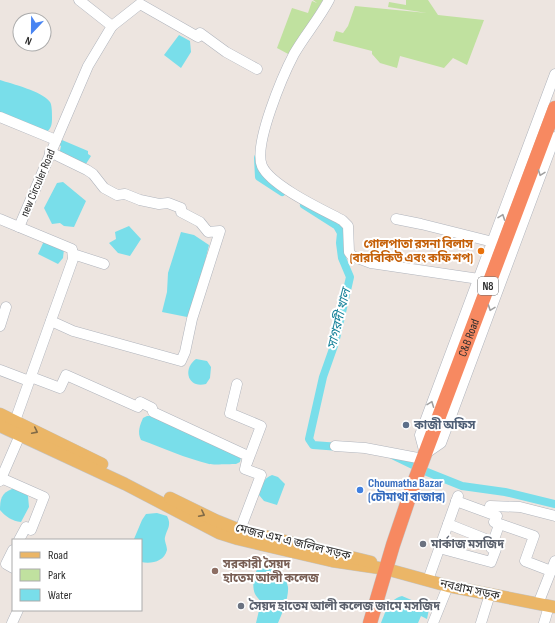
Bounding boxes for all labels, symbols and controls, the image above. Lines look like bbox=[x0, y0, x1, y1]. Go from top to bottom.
north arrow bbox=[12, 12, 52, 52]
text: N bbox=[23, 34, 34, 48]
street label: new Circuler Road bbox=[17, 147, 59, 219]
one-way arrow bbox=[538, 170, 546, 177]
one-way arrow bbox=[497, 214, 506, 221]
place label: গোলপাতা রসনা বিলাস (বারবিকিউ এবং কফি শপ) bbox=[350, 236, 473, 266]
marker: গোলপাতা রসনা বিলাস (বারবিকিউ এবং কফি শপ) bbox=[476, 246, 486, 256]
road number: N8 bbox=[478, 277, 498, 295]
water label: সাগরদী খাল bbox=[324, 285, 355, 351]
one-way arrow bbox=[488, 305, 496, 312]
street label: C&B Road bbox=[455, 317, 483, 359]
one-way arrow bbox=[427, 401, 435, 408]
place label: কাজী অফিস bbox=[413, 417, 476, 433]
marker: কাজী অফিস bbox=[401, 420, 411, 430]
one-way arrow bbox=[31, 426, 38, 434]
place label: Choumatha Bazar (চৌমাথা বাজার) bbox=[368, 476, 445, 505]
marker: Choumatha Bazar (চৌমাথা বাজার) bbox=[355, 485, 365, 495]
one-way arrow bbox=[197, 509, 205, 517]
street label: মেজর এম এ জলিল সড়ক bbox=[234, 519, 353, 564]
place label: মার্কাজ মসজিদ bbox=[430, 535, 504, 552]
legend bbox=[12, 539, 142, 611]
marker: মার্কাজ মসজিদ bbox=[418, 539, 428, 549]
text: Road bbox=[48, 548, 68, 563]
place label: সরকারী সৈয়দ হাতেম আলী কলেজ bbox=[222, 556, 319, 586]
marker: সরকারী সৈয়দ হাতেম আলী কলেজ bbox=[210, 566, 220, 576]
text: Park bbox=[48, 568, 66, 583]
street label: নবগ্রাম সড়ক bbox=[438, 576, 502, 604]
text: Water bbox=[48, 588, 72, 603]
place label: সৈয়দ হাতেম আলী কলেজ জামে মসজিদ bbox=[248, 598, 440, 614]
marker: সৈয়দ হাতেম আলী কলেজ জামে মসজিদ bbox=[236, 601, 246, 611]

